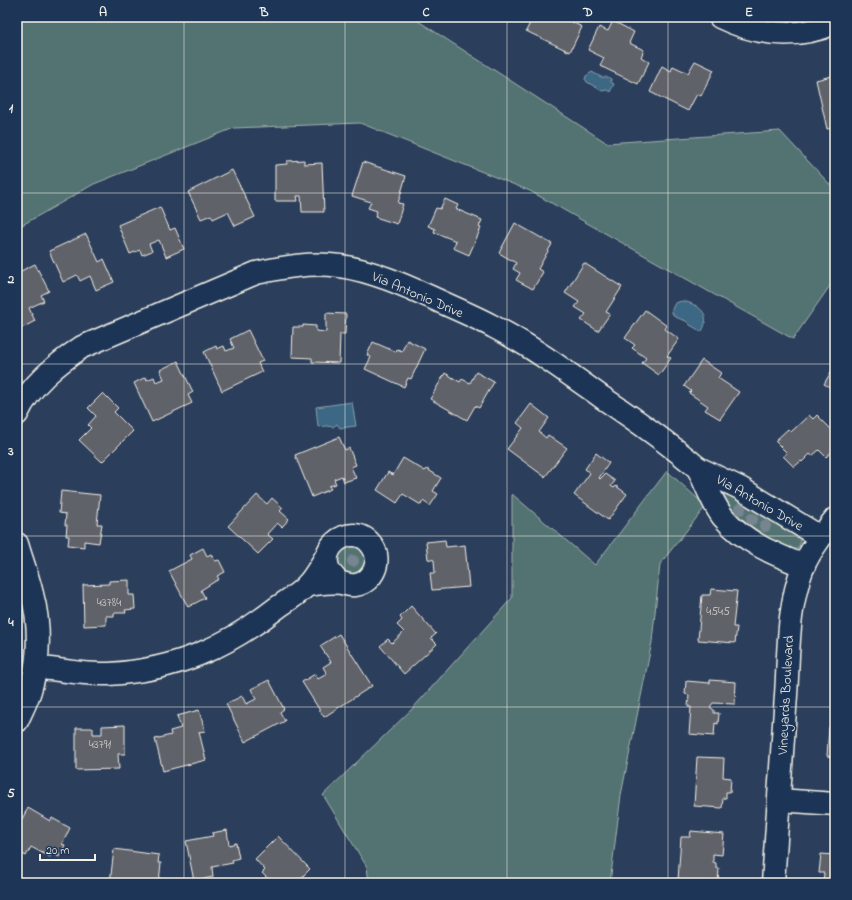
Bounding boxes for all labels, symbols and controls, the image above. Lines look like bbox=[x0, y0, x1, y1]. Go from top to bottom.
text: A bbox=[99, 3, 107, 22]
text: B bbox=[259, 3, 269, 22]
text: C bbox=[422, 3, 430, 22]
text: D bbox=[582, 3, 593, 22]
text: E bbox=[745, 3, 753, 22]
text: 1 bbox=[9, 99, 14, 118]
street label: Via Antonio Drive bbox=[367, 266, 467, 324]
text: 2 bbox=[7, 270, 15, 289]
text: 3 bbox=[7, 442, 14, 461]
street label: Via Antonio Drive bbox=[711, 469, 807, 537]
house number: 43784 bbox=[97, 594, 121, 612]
house number: 4545 bbox=[706, 603, 730, 621]
text: 4 bbox=[7, 613, 14, 632]
street label: Vineyards Boulevard bbox=[773, 635, 801, 756]
house number: 43791 bbox=[89, 736, 111, 754]
text: 5 bbox=[7, 784, 15, 803]
scale bar bbox=[40, 836, 95, 862]
text: 20 m bbox=[46, 842, 69, 860]

